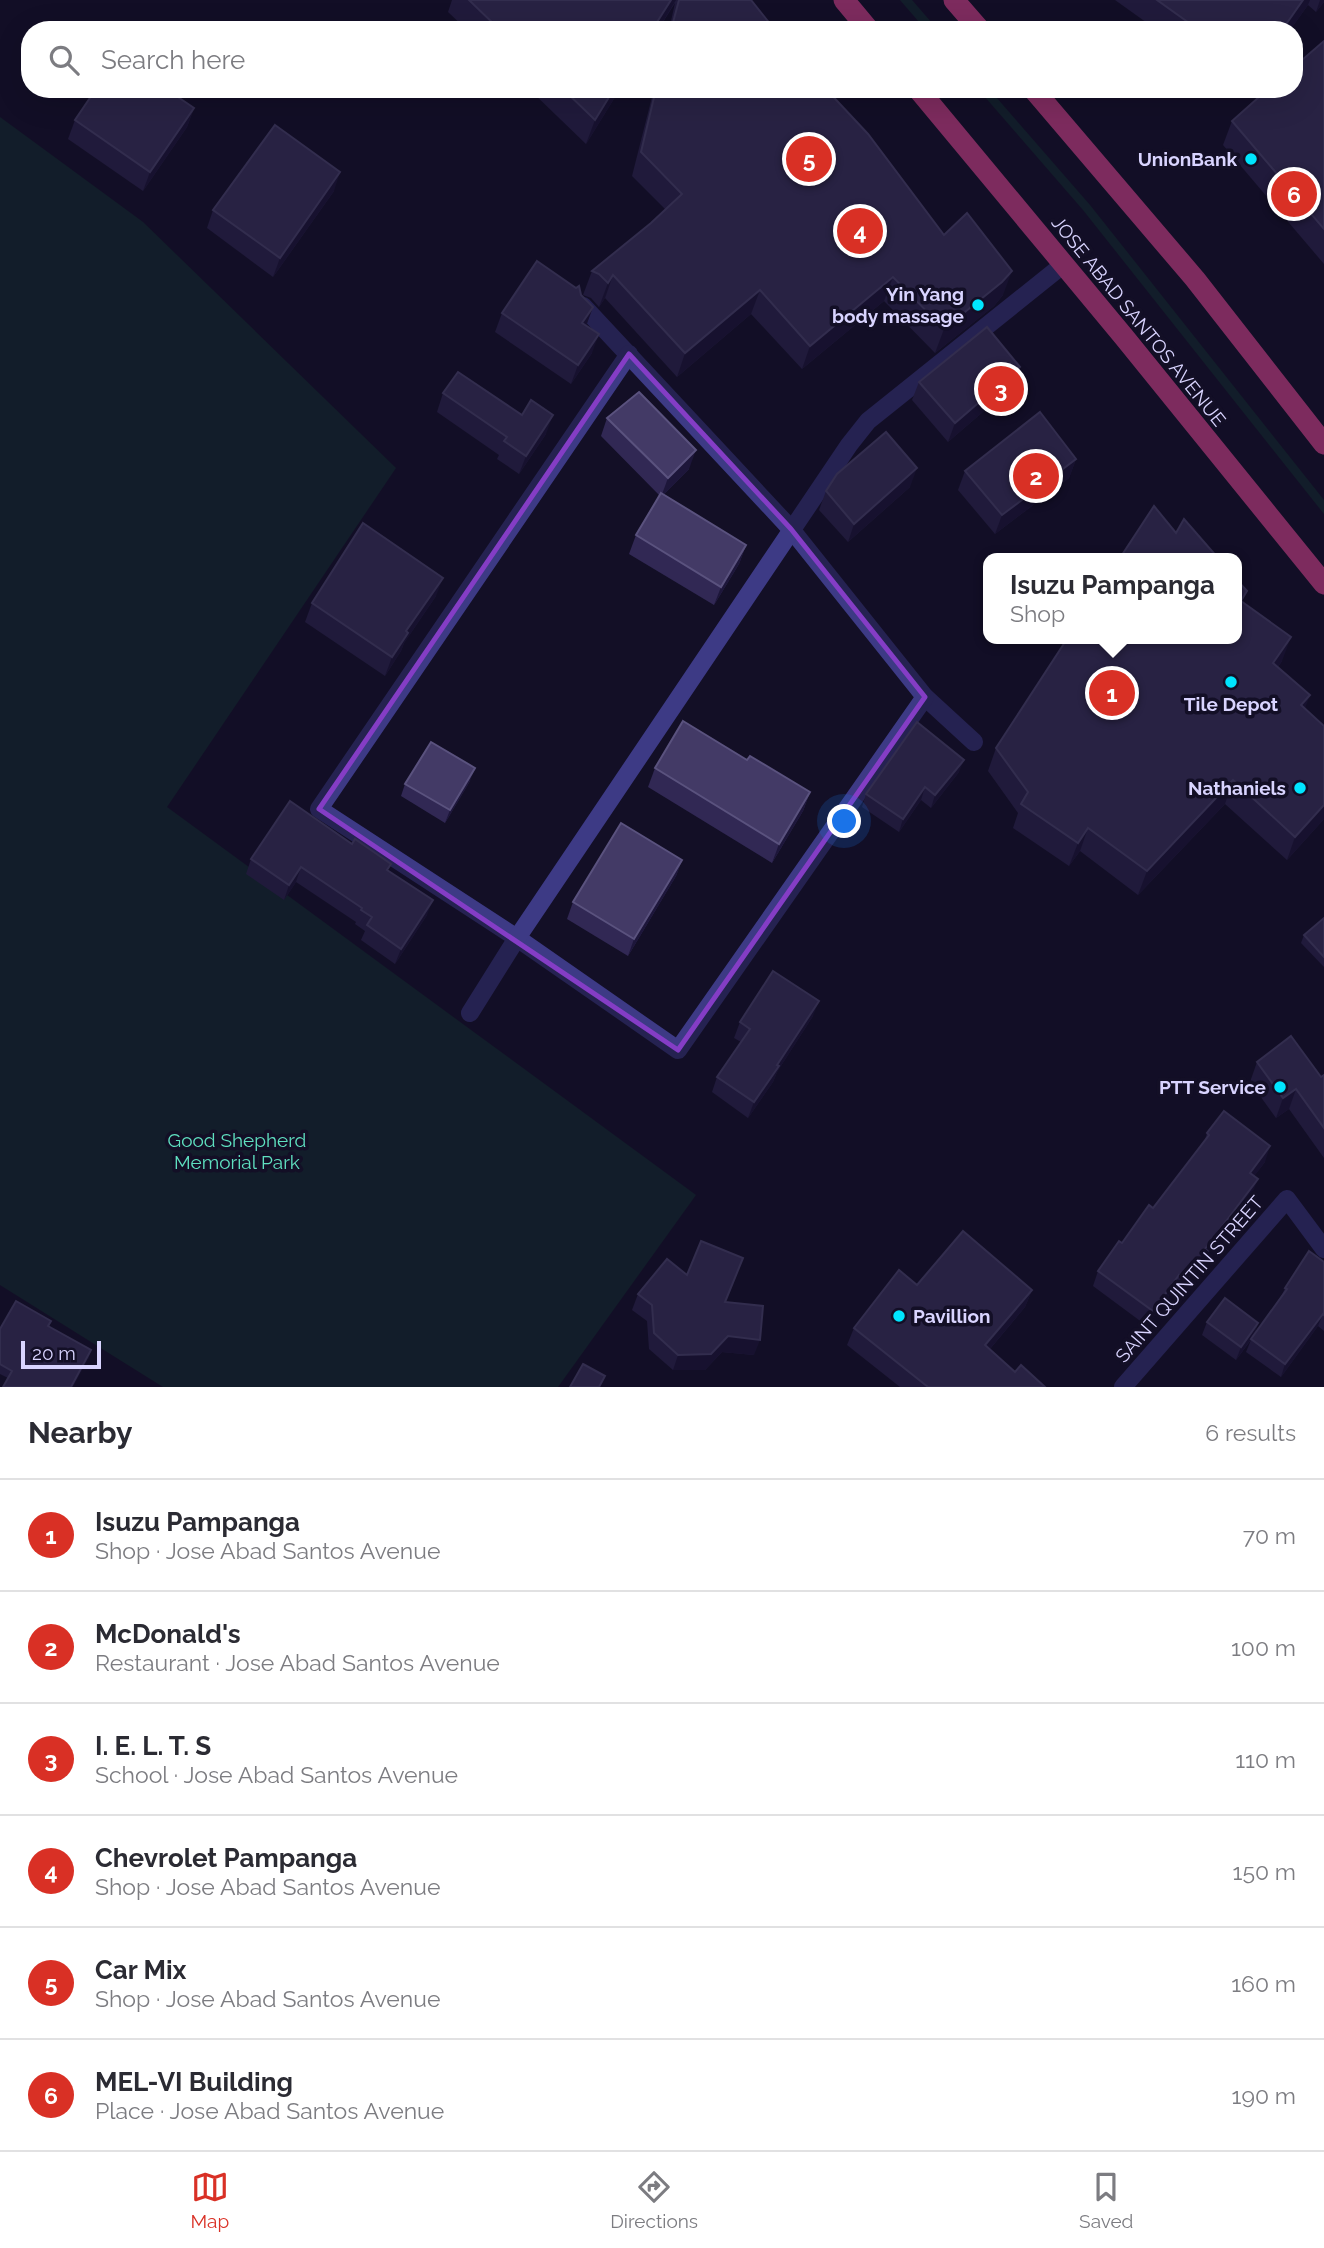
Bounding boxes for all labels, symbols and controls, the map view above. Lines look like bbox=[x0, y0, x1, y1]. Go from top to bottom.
search box bbox=[21, 21, 1303, 98]
icon: search bbox=[45, 41, 83, 79]
text: Search here bbox=[101, 45, 245, 75]
pin: 5 bbox=[786, 133, 832, 185]
place label: UnionBank bbox=[1138, 148, 1237, 170]
marker: UnionBank bbox=[1243, 151, 1259, 167]
pin: 6 bbox=[1271, 168, 1317, 220]
pin: 4 bbox=[837, 205, 883, 257]
street label: JOSE ABAD SANTOS AVENUE bbox=[1047, 211, 1231, 431]
place label: Yin Yang body massage bbox=[832, 283, 964, 327]
marker: Yin Yang body massage bbox=[970, 297, 986, 313]
pin: 3 bbox=[978, 363, 1024, 415]
pin: 2 bbox=[1013, 450, 1059, 502]
popup bbox=[983, 553, 1242, 644]
text: Isuzu Pampanga bbox=[1010, 570, 1215, 600]
text: Shop bbox=[1010, 600, 1065, 627]
pin: 1 bbox=[1089, 667, 1135, 719]
marker: Tile Depot bbox=[1223, 674, 1239, 690]
place label: Tile Depot bbox=[1184, 693, 1279, 715]
place label: Nathaniels bbox=[1188, 777, 1286, 799]
marker: Nathaniels bbox=[1292, 780, 1308, 796]
your location bbox=[827, 804, 861, 838]
place label: PTT Service bbox=[1159, 1076, 1266, 1098]
marker: PTT Service bbox=[1272, 1079, 1288, 1095]
park label: Good Shepherd Memorial Park bbox=[168, 1129, 306, 1173]
street label: SAINT QUINTIN STREET bbox=[1111, 1191, 1268, 1367]
place label: Pavillion bbox=[913, 1305, 990, 1327]
marker: Pavillion bbox=[891, 1308, 907, 1324]
scale bar bbox=[21, 1338, 102, 1370]
text: 20 m bbox=[32, 1342, 76, 1364]
text: Nearby bbox=[28, 1415, 132, 1450]
text: 6 results bbox=[1205, 1419, 1296, 1446]
text: Isuzu Pampanga bbox=[95, 1507, 300, 1537]
text: 1 bbox=[45, 1522, 57, 1549]
text: 70 m bbox=[1243, 1522, 1296, 1549]
text: Shop · Jose Abad Santos Avenue bbox=[95, 1537, 440, 1564]
text: McDonald's bbox=[95, 1619, 241, 1649]
text: 2 bbox=[45, 1634, 57, 1661]
text: 100 m bbox=[1231, 1634, 1296, 1661]
text: Restaurant · Jose Abad Santos Avenue bbox=[95, 1649, 500, 1676]
text: I. E. L. T. S bbox=[95, 1731, 211, 1761]
text: 3 bbox=[45, 1746, 57, 1773]
text: 110 m bbox=[1235, 1746, 1296, 1773]
text: School · Jose Abad Santos Avenue bbox=[95, 1761, 458, 1788]
text: Chevrolet Pampanga bbox=[95, 1843, 357, 1873]
text: 4 bbox=[44, 1858, 58, 1885]
text: 150 m bbox=[1233, 1858, 1296, 1885]
text: Shop · Jose Abad Santos Avenue bbox=[95, 1873, 440, 1900]
text: Car Mix bbox=[95, 1955, 186, 1985]
text: 5 bbox=[45, 1970, 57, 1997]
text: 160 m bbox=[1231, 1970, 1296, 1997]
text: Shop · Jose Abad Santos Avenue bbox=[95, 1985, 440, 2012]
text: MEL-VI Building bbox=[95, 2067, 293, 2097]
text: 6 bbox=[44, 2082, 58, 2109]
text: 190 m bbox=[1232, 2082, 1296, 2109]
text: Place · Jose Abad Santos Avenue bbox=[95, 2097, 444, 2124]
tab: Map bbox=[191, 2168, 229, 2232]
tab: Directions bbox=[610, 2168, 698, 2232]
tab: Saved bbox=[1079, 2168, 1133, 2232]

